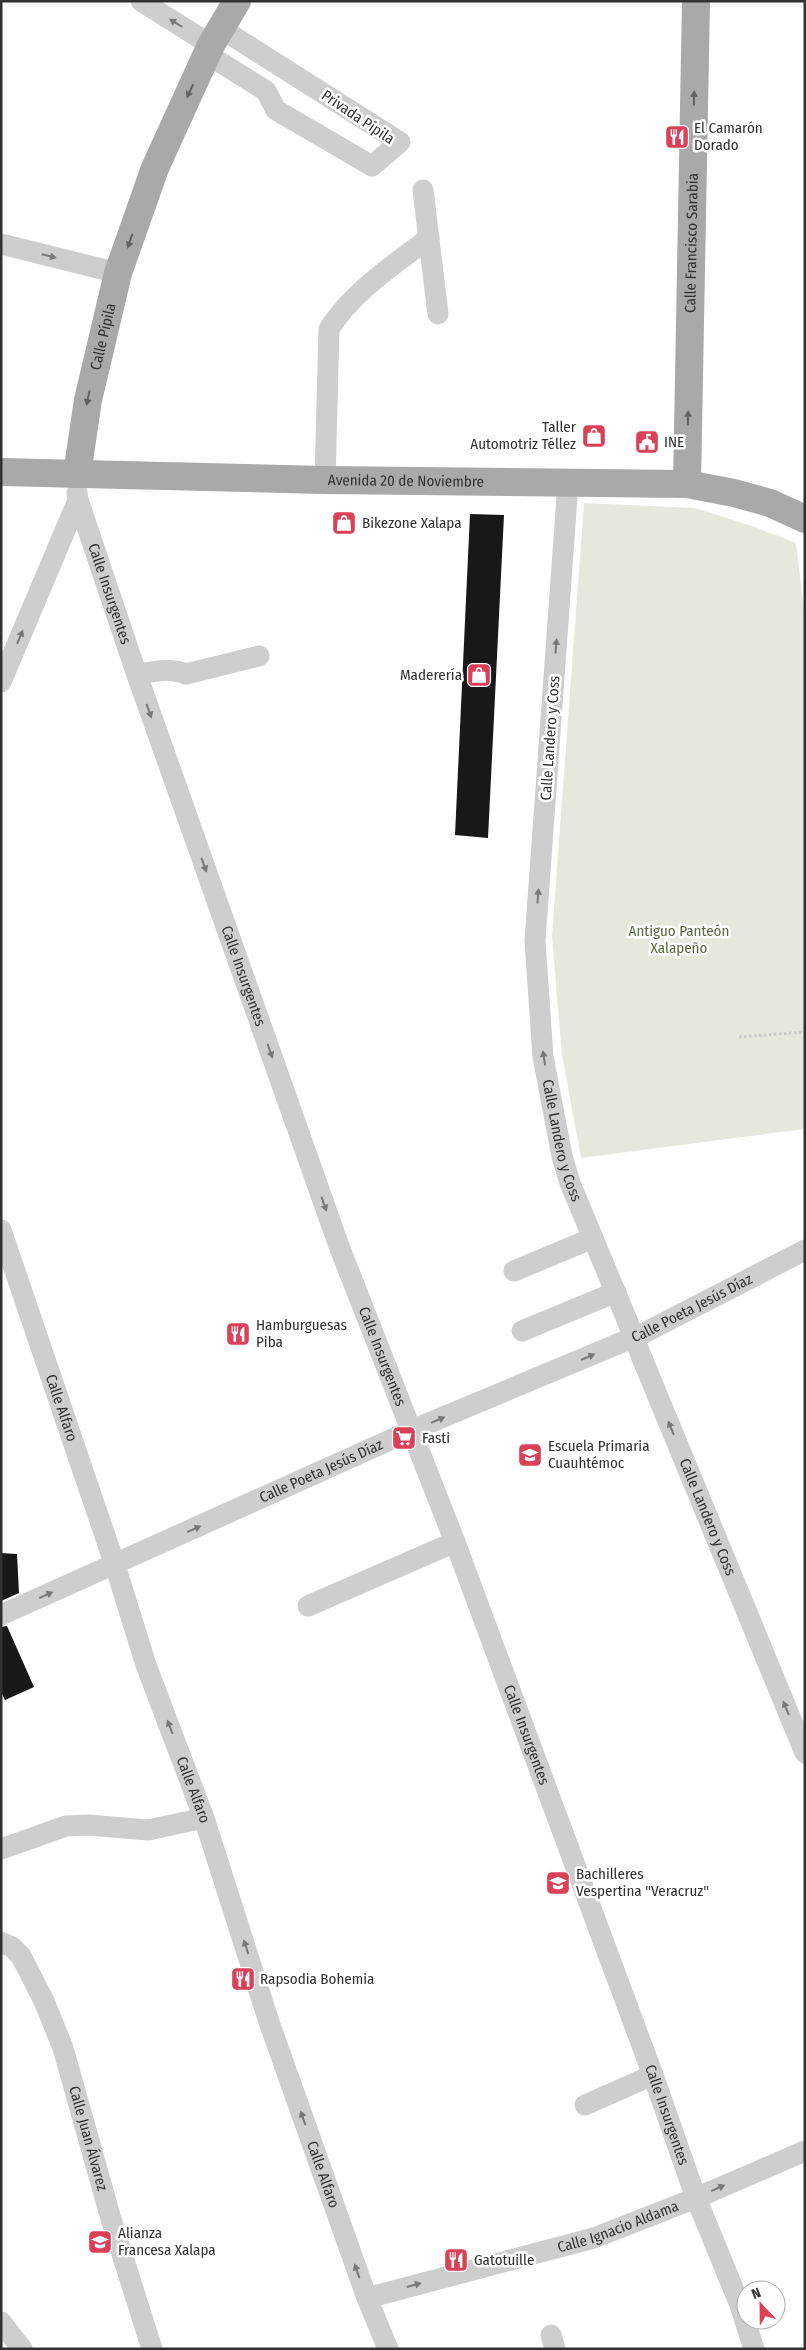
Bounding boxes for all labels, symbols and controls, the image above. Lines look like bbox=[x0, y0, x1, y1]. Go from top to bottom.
one-way arrow bbox=[169, 19, 182, 28]
one-way arrow bbox=[186, 84, 194, 98]
street label: Privada Pípila bbox=[318, 86, 398, 148]
one-way arrow bbox=[690, 90, 698, 106]
place label: El Camarón Dorado bbox=[694, 119, 763, 154]
restaurant icon: El Camarón Dorado bbox=[664, 124, 690, 150]
street label: Calle Francisco Sarabia bbox=[681, 173, 702, 313]
one-way arrow bbox=[125, 234, 133, 249]
one-way arrow bbox=[41, 252, 56, 260]
street label: Calle Pípila bbox=[86, 301, 120, 372]
one-way arrow bbox=[84, 391, 92, 407]
one-way arrow bbox=[684, 410, 692, 426]
place label: Taller Automotriz Téllez bbox=[470, 418, 577, 453]
shop icon: Taller Automotriz Téllez bbox=[581, 423, 607, 449]
public building icon: INE bbox=[634, 429, 660, 455]
place label: INE bbox=[664, 433, 684, 451]
street label: Avenida 20 de Noviembre bbox=[328, 471, 484, 491]
shop icon: Bikezone Xalapa bbox=[331, 510, 357, 536]
place label: Bikezone Xalapa bbox=[362, 514, 462, 532]
street label: Calle Insurgentes bbox=[84, 541, 135, 647]
one-way arrow bbox=[16, 629, 24, 644]
one-way arrow bbox=[553, 638, 561, 654]
shop icon: Maderería bbox=[466, 662, 492, 688]
place label: Maderería bbox=[400, 666, 462, 684]
street label: Calle Landero y Coss bbox=[537, 675, 563, 801]
one-way arrow bbox=[146, 704, 154, 719]
one-way arrow bbox=[201, 857, 208, 872]
one-way arrow bbox=[535, 887, 543, 903]
park label: Antiguo Panteón Xalapeño bbox=[629, 922, 729, 957]
street label: Calle Insurgentes bbox=[217, 923, 270, 1029]
one-way arrow bbox=[266, 1044, 274, 1059]
one-way arrow bbox=[540, 1049, 548, 1065]
street label: Calle Landero y Coss bbox=[538, 1078, 586, 1204]
one-way arrow bbox=[320, 1197, 328, 1212]
street label: Calle Poeta Jesús Díaz bbox=[629, 1270, 755, 1346]
street label: Calle Insurgentes bbox=[355, 1304, 410, 1409]
place label: Hamburguesas Piba bbox=[256, 1316, 347, 1351]
restaurant icon: Hamburguesas Piba bbox=[225, 1321, 251, 1347]
one-way arrow bbox=[581, 1352, 595, 1360]
street label: Calle Alfaro bbox=[42, 1372, 81, 1444]
one-way arrow bbox=[431, 1415, 445, 1423]
one-way arrow bbox=[667, 1421, 675, 1435]
supermarket icon: Fasti bbox=[391, 1425, 417, 1451]
place label: Fasti bbox=[422, 1429, 450, 1447]
street label: Calle Poeta Jesús Díaz bbox=[257, 1435, 386, 1507]
place label: Escuela Primaria Cuauhtémoc bbox=[548, 1437, 650, 1472]
school or university icon: Escuela Primaria Cuauhtémoc bbox=[517, 1442, 543, 1468]
street label: Calle Landero y Coss bbox=[675, 1456, 740, 1578]
one-way arrow bbox=[187, 1525, 201, 1533]
one-way arrow bbox=[39, 1591, 53, 1599]
street label: Calle Insurgentes bbox=[500, 1682, 553, 1787]
one-way arrow bbox=[782, 1701, 790, 1715]
one-way arrow bbox=[166, 1720, 173, 1735]
street label: Calle Alfaro bbox=[173, 1754, 214, 1825]
place label: Bachilleres Vespertina "Veracruz" bbox=[576, 1865, 709, 1900]
school or university icon: Bachilleres Vespertina "Veracruz" bbox=[545, 1870, 571, 1896]
one-way arrow bbox=[241, 1940, 249, 1955]
restaurant icon: Rapsodia Bohemia bbox=[230, 1966, 256, 1992]
place label: Rapsodia Bohemia bbox=[260, 1970, 374, 1988]
street label: Calle Insurgentes bbox=[641, 2062, 693, 2167]
street label: Calle Juan Álvarez bbox=[65, 2084, 112, 2193]
one-way arrow bbox=[299, 2110, 306, 2125]
street label: Calle Alfaro bbox=[303, 2139, 343, 2210]
one-way arrow bbox=[711, 2184, 725, 2192]
street label: Calle Ignacio Aldama bbox=[555, 2197, 681, 2256]
place label: Alianza Francesa Xalapa bbox=[118, 2224, 216, 2259]
school or university icon: Alianza Francesa Xalapa bbox=[87, 2229, 113, 2255]
restaurant icon: Gatotuille bbox=[443, 2247, 469, 2273]
place label: Gatotuille bbox=[474, 2251, 534, 2269]
one-way arrow bbox=[353, 2263, 361, 2278]
north arrow bbox=[736, 2280, 786, 2330]
one-way arrow bbox=[406, 2281, 421, 2289]
text: N bbox=[749, 2284, 763, 2303]

